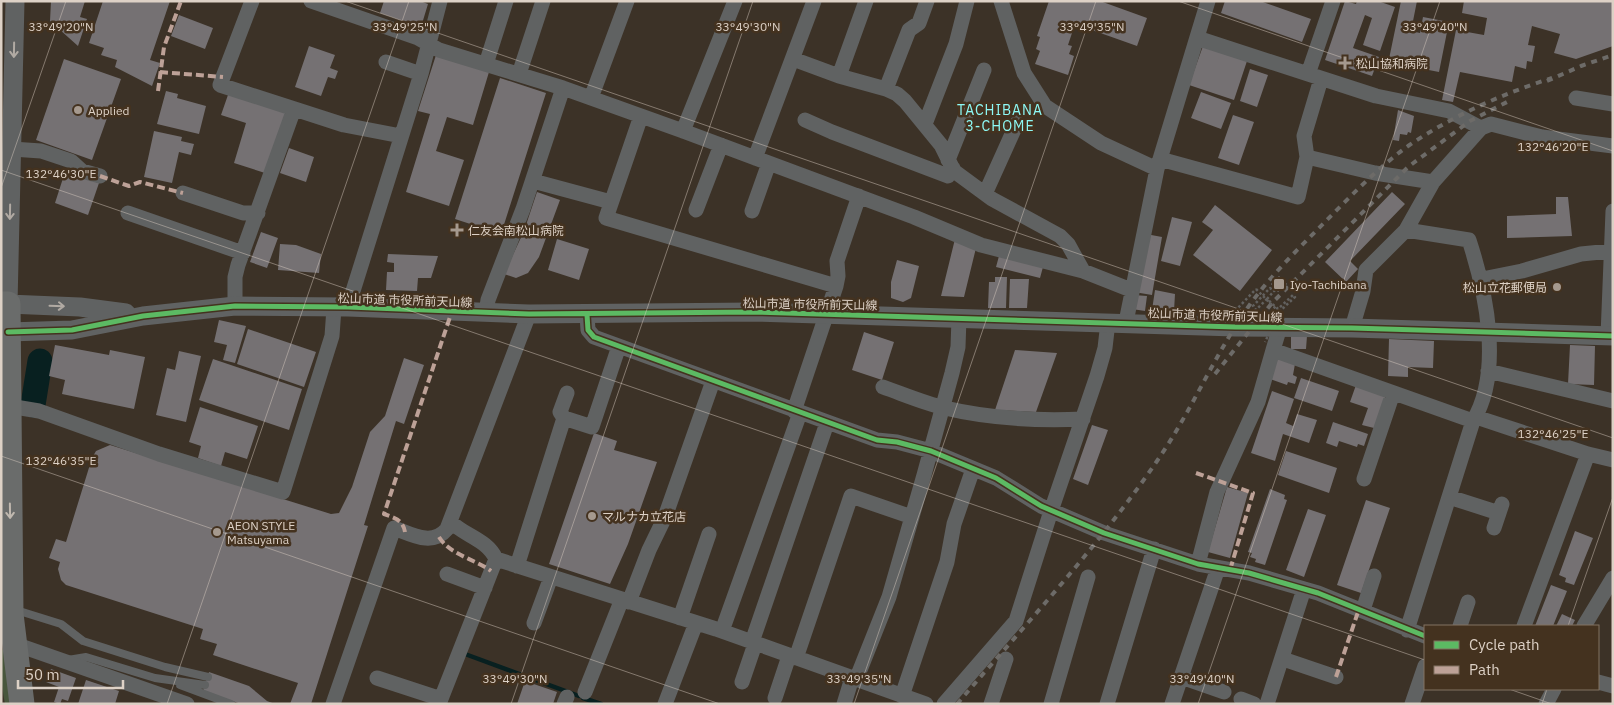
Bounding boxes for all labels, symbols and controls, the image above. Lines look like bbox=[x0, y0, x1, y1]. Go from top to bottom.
text: 33°49'20"N bbox=[28, 19, 94, 34]
text: 33°49'25"N bbox=[372, 19, 438, 34]
text: 33°49'30"N bbox=[715, 19, 781, 34]
text: 33°49'35"N bbox=[1059, 19, 1125, 34]
text: 33°49'40"N bbox=[1402, 19, 1468, 34]
one-way arrow bbox=[9, 42, 19, 58]
marker: 松山協和病院 bbox=[1338, 56, 1352, 70]
place label: 松山協和病院 bbox=[1356, 56, 1428, 71]
district label: TACHIBANA 3-CHOME bbox=[957, 101, 1043, 135]
place label: Applied bbox=[88, 103, 129, 118]
marker: Applied bbox=[72, 104, 84, 116]
text: 132°46'20"E bbox=[1518, 139, 1588, 154]
text: 132°46'30"E bbox=[26, 166, 96, 181]
one-way arrow bbox=[6, 204, 15, 220]
marker: 仁友会南松山病院 bbox=[450, 223, 464, 237]
place label: 仁友会南松山病院 bbox=[468, 223, 564, 238]
marker: Iyo-Tachibana bbox=[1272, 277, 1286, 291]
place label: Iyo-Tachibana bbox=[1290, 277, 1367, 292]
place label: 松山立花郵便局 bbox=[1463, 280, 1547, 295]
marker: 松山立花郵便局 bbox=[1551, 281, 1563, 293]
street label: 松山市道 市役所前天山線 bbox=[337, 290, 473, 310]
street label: 松山市道 市役所前天山線 bbox=[742, 295, 878, 313]
one-way arrow bbox=[49, 302, 65, 311]
street label: 松山市道 市役所前天山線 bbox=[1147, 305, 1283, 325]
text: 132°46'25"E bbox=[1518, 426, 1588, 441]
text: 132°46'35"E bbox=[26, 453, 96, 468]
one-way arrow bbox=[5, 502, 15, 518]
place label: マルナカ立花店 bbox=[602, 509, 686, 524]
marker: マルナカ立花店 bbox=[586, 510, 598, 522]
place label: AEON STYLE Matsuyama bbox=[227, 518, 295, 547]
marker: AEON STYLE Matsuyama bbox=[211, 526, 223, 538]
legend bbox=[1424, 625, 1599, 690]
text: Cycle path bbox=[1469, 635, 1540, 654]
scale bar bbox=[18, 658, 122, 690]
text: Path bbox=[1469, 660, 1500, 679]
text: 50 m bbox=[25, 665, 60, 684]
text: 33°49'30"N bbox=[482, 671, 548, 686]
text: 33°49'35"N bbox=[826, 671, 892, 686]
text: 33°49'40"N bbox=[1169, 671, 1235, 686]

